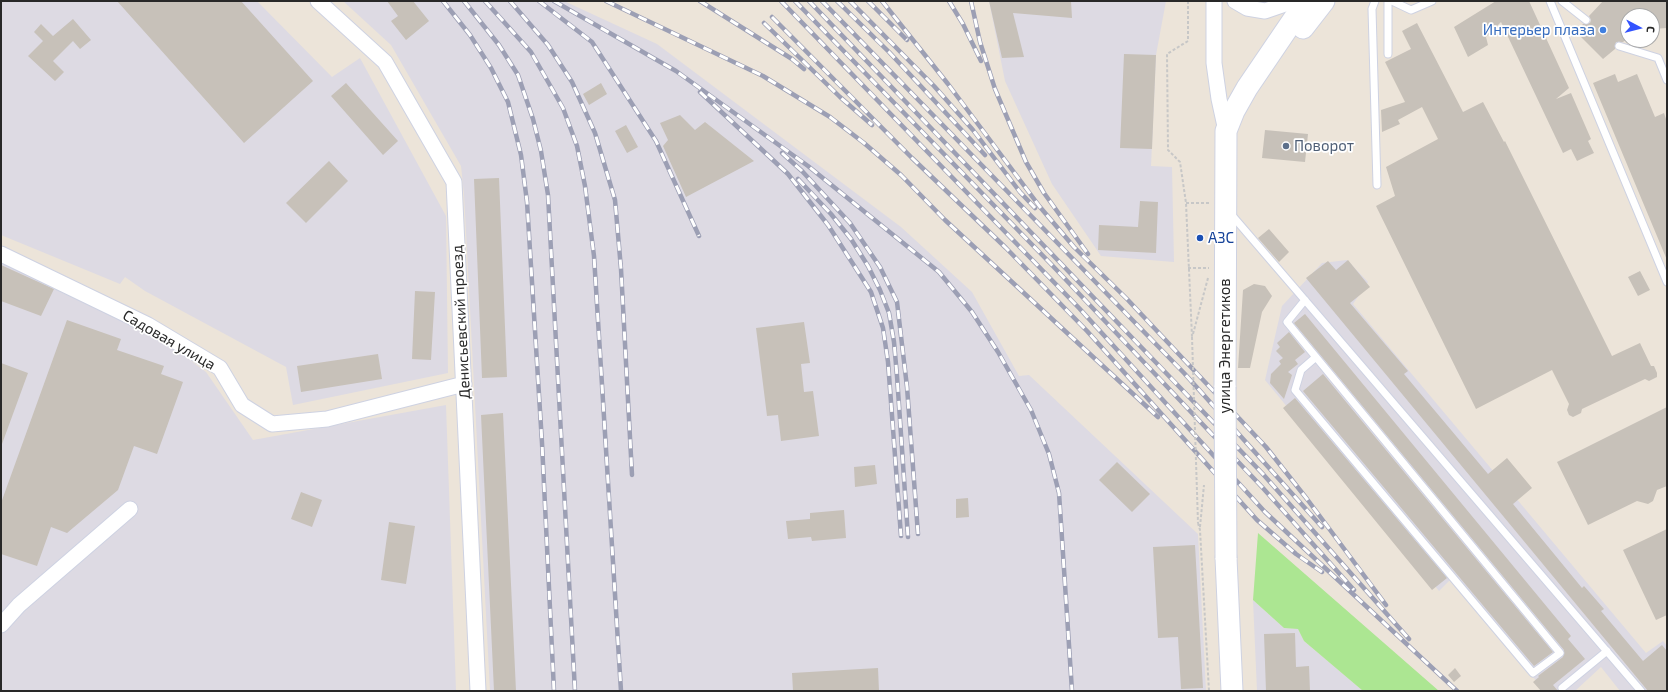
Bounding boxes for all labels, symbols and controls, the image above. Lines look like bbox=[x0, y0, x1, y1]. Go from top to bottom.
north arrow bbox=[1620, 8, 1660, 48]
place label: Интерьер плаза bbox=[1483, 21, 1595, 39]
marker: Интерьер плаза bbox=[1598, 25, 1608, 35]
text: С bbox=[1645, 25, 1658, 33]
place label: Поворот bbox=[1294, 137, 1354, 155]
marker: Поворот bbox=[1281, 141, 1291, 151]
place label: АЗС bbox=[1208, 229, 1234, 247]
marker: АЗС bbox=[1195, 233, 1205, 243]
street label: Денисьевский проезд bbox=[448, 245, 474, 399]
street label: улица Энергетиков bbox=[1216, 278, 1234, 414]
street label: Садовая улица bbox=[119, 306, 219, 374]

